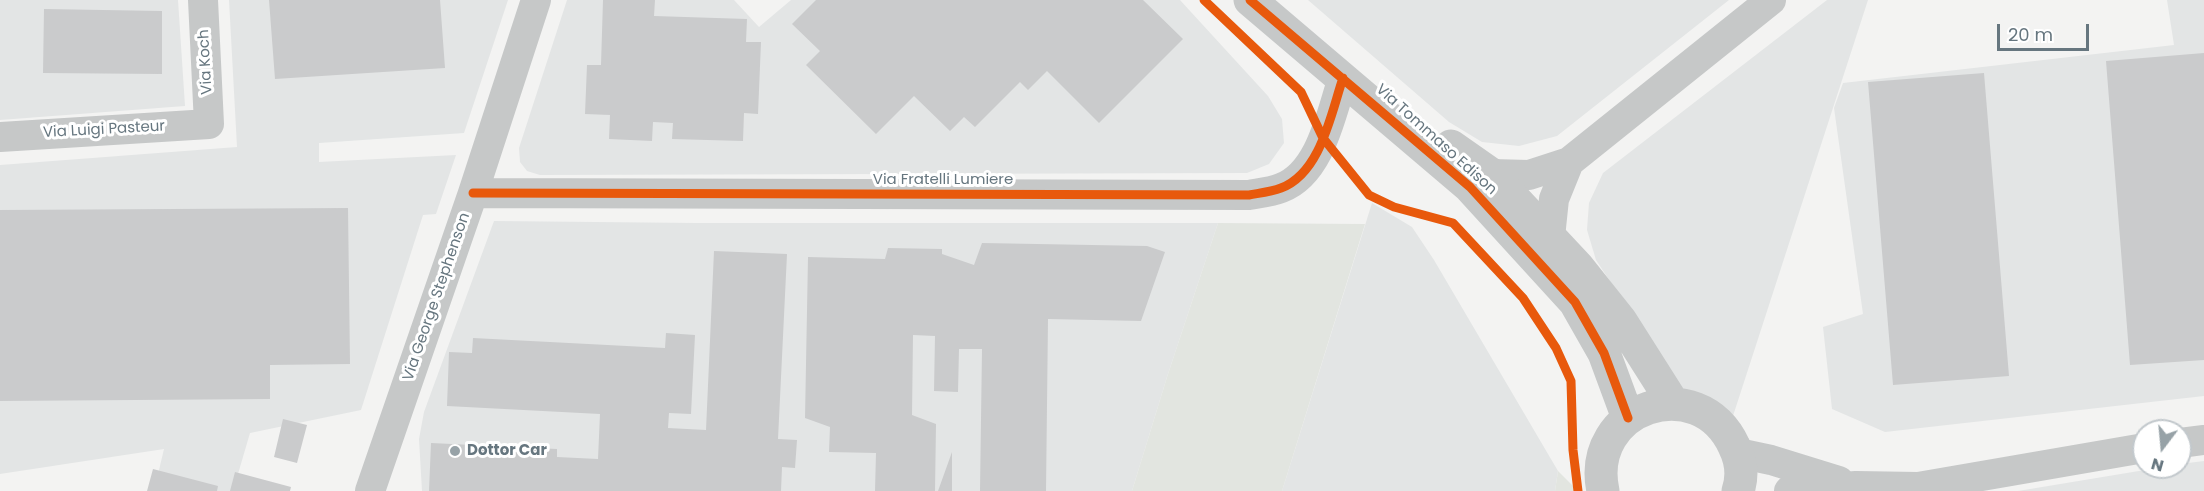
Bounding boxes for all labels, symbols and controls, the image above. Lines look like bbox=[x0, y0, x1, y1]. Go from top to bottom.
scale bar bbox=[2000, 12, 2092, 50]
text: 20 m bbox=[2008, 22, 2053, 47]
street label: Via Koch bbox=[195, 29, 217, 95]
street label: Via Tommaso Edison bbox=[1372, 81, 1500, 199]
street label: Via Luigi Pasteur bbox=[43, 118, 165, 142]
street label: Via Fratelli Lumiere bbox=[873, 171, 1013, 189]
street label: Via George Stephenson bbox=[400, 210, 474, 384]
north arrow bbox=[2132, 419, 2192, 479]
place label: Dottor Car bbox=[467, 442, 547, 460]
marker: Dottor Car bbox=[448, 444, 462, 458]
text: N bbox=[2148, 452, 2166, 478]

